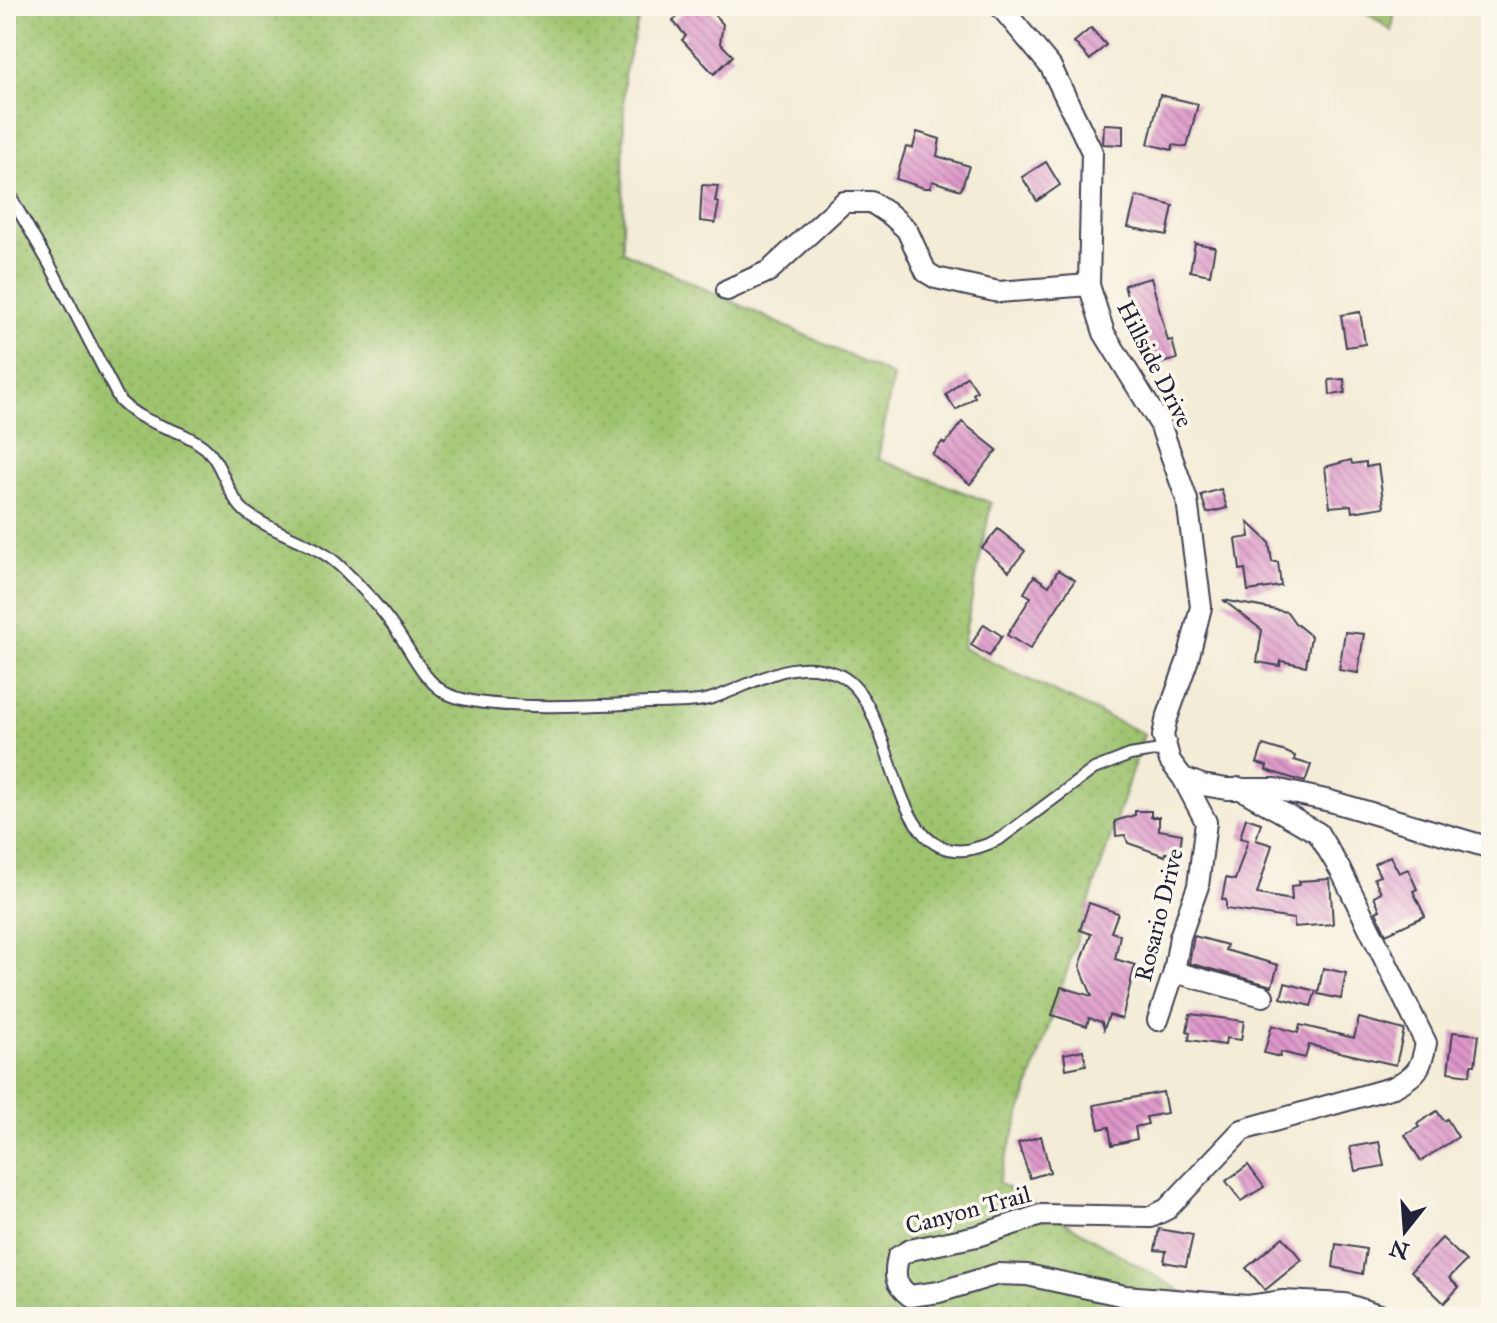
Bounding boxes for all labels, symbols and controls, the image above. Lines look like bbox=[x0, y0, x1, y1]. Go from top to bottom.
street label: Hillside Drive bbox=[1110, 296, 1200, 432]
street label: Rosario Drive bbox=[1128, 845, 1190, 985]
street label: Canyon Trail bbox=[902, 1179, 1034, 1241]
north arrow bbox=[1365, 1191, 1445, 1271]
text: N bbox=[1386, 1234, 1412, 1265]

